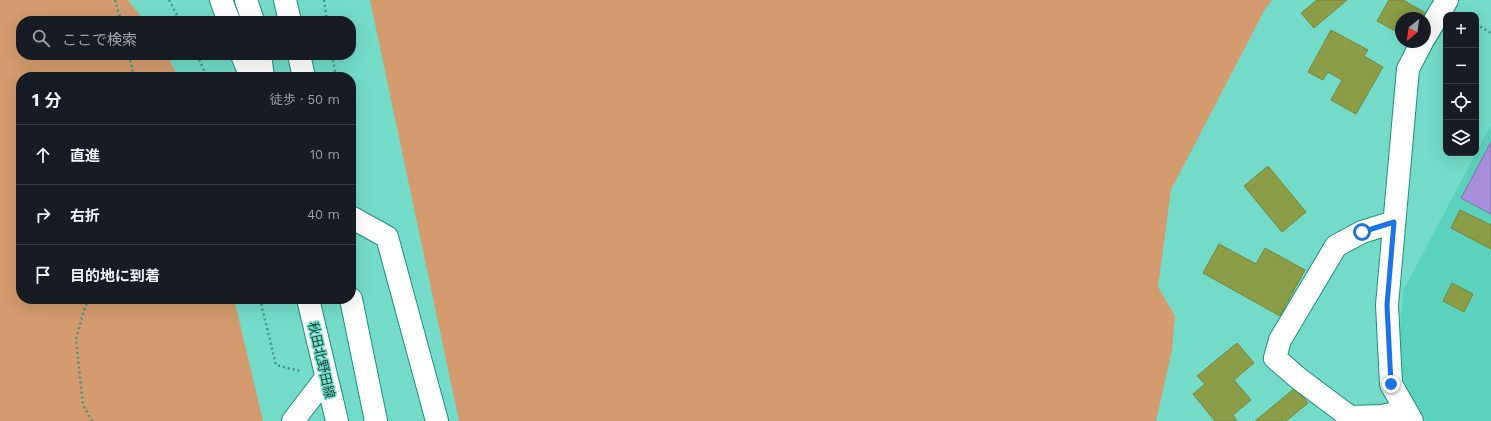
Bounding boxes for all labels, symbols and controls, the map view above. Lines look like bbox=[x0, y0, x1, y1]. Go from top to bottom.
north arrow bbox=[1395, 12, 1431, 48]
map controls bbox=[1443, 12, 1479, 156]
button: + bbox=[1443, 12, 1479, 48]
search box bbox=[16, 16, 356, 60]
icon: search bbox=[30, 27, 52, 49]
text: ここで検索 bbox=[62, 31, 137, 49]
button: − bbox=[1443, 48, 1479, 84]
button: locate bbox=[1443, 84, 1479, 120]
text: 1 分 bbox=[32, 90, 61, 110]
text: 徒歩 · 50 m bbox=[270, 92, 340, 107]
button: layers bbox=[1443, 120, 1479, 156]
icon: ahead bbox=[32, 144, 54, 166]
text: 直進 bbox=[70, 147, 100, 165]
text: 10 m bbox=[310, 147, 340, 162]
icon: right bbox=[32, 204, 54, 226]
text: 右折 bbox=[70, 207, 100, 225]
text: 40 m bbox=[307, 207, 340, 222]
route start bbox=[1353, 223, 1371, 241]
icon: arrive bbox=[32, 264, 54, 286]
text: 目的地に到着 bbox=[70, 267, 160, 285]
street label: 秋田北野田線 bbox=[305, 320, 338, 400]
route end bbox=[1382, 375, 1400, 393]

